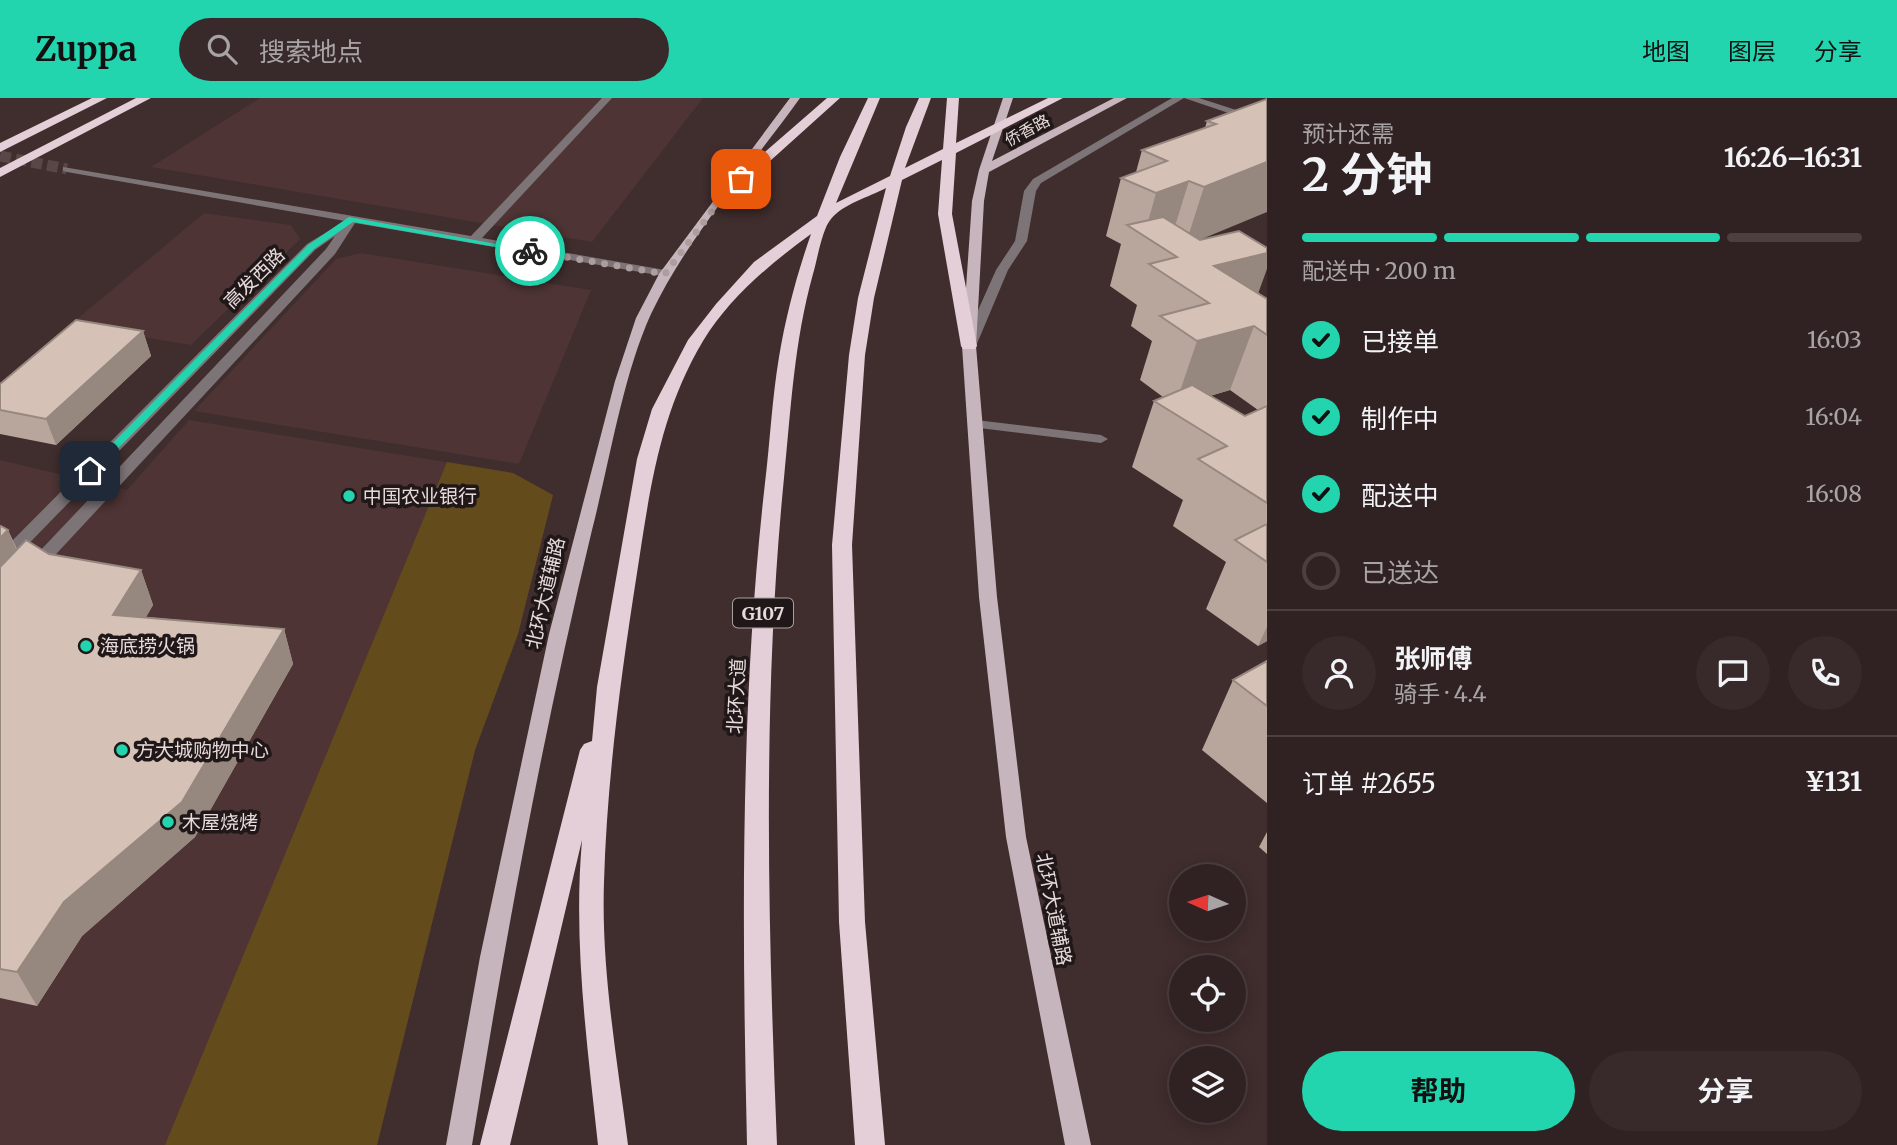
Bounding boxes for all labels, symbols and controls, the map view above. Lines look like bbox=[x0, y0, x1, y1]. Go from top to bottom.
search box bbox=[179, 18, 669, 81]
text: Zuppa bbox=[35, 29, 137, 70]
icon: search bbox=[203, 30, 241, 68]
text: 搜索地点 bbox=[259, 35, 363, 68]
text: 地图 bbox=[1642, 36, 1690, 67]
text: 图层 bbox=[1728, 36, 1776, 67]
text: 分享 bbox=[1814, 36, 1862, 67]
street label: 侨香路 bbox=[1001, 110, 1053, 150]
text: 预计还需 bbox=[1302, 119, 1394, 148]
text: 16:26–16:31 bbox=[1724, 141, 1862, 174]
text: 2 分钟 bbox=[1302, 146, 1432, 204]
pin bbox=[711, 149, 771, 209]
icon: bag bbox=[722, 160, 760, 198]
courier bbox=[495, 216, 565, 286]
icon: bike bbox=[511, 232, 549, 270]
street label: 高发西路 bbox=[219, 243, 289, 313]
text: 配送中 · 200 m bbox=[1302, 256, 1456, 285]
icon: check bbox=[1302, 321, 1340, 359]
text: 已接单 bbox=[1361, 325, 1439, 358]
text: 16:03 bbox=[1807, 325, 1862, 354]
icon: check bbox=[1302, 398, 1340, 436]
text: 制作中 bbox=[1361, 402, 1439, 435]
text: 16:04 bbox=[1805, 402, 1862, 431]
pin bbox=[60, 441, 120, 501]
icon: home bbox=[71, 452, 109, 490]
icon: check bbox=[1302, 475, 1340, 513]
text: 配送中 bbox=[1361, 479, 1439, 512]
text: 16:08 bbox=[1806, 479, 1862, 508]
place label: 中国农业银行 bbox=[363, 484, 477, 508]
marker: 中国农业银行 bbox=[341, 488, 357, 504]
street label: 北环大道辅路 bbox=[520, 535, 570, 651]
text: 已送达 bbox=[1361, 556, 1439, 589]
road number: G107 bbox=[733, 598, 793, 628]
place label: 海底捞火锅 bbox=[100, 634, 195, 658]
button: person bbox=[1302, 636, 1376, 710]
button: chat bbox=[1696, 636, 1770, 710]
button: phone bbox=[1788, 636, 1862, 710]
marker: 海底捞火锅 bbox=[78, 638, 94, 654]
text: 张师傅 bbox=[1394, 642, 1472, 675]
street label: 北环大道 bbox=[722, 657, 750, 735]
text: 骑手 · 4.4 bbox=[1394, 679, 1487, 708]
place label: 方大城购物中心 bbox=[136, 738, 269, 762]
marker: 方大城购物中心 bbox=[114, 742, 130, 758]
text: ¥131 bbox=[1805, 765, 1862, 798]
text: 订单 #2655 bbox=[1302, 767, 1436, 800]
place label: 木屋烧烤 bbox=[182, 810, 258, 834]
marker: 木屋烧烤 bbox=[160, 814, 176, 830]
street label: 北环大道辅路 bbox=[1031, 851, 1077, 967]
north arrow bbox=[1169, 864, 1246, 942]
map controls bbox=[1169, 864, 1246, 1123]
button: locate bbox=[1169, 955, 1246, 1032]
button: layers bbox=[1169, 1046, 1246, 1123]
button: 帮助 bbox=[1302, 1051, 1575, 1131]
button: 分享 bbox=[1589, 1051, 1862, 1131]

